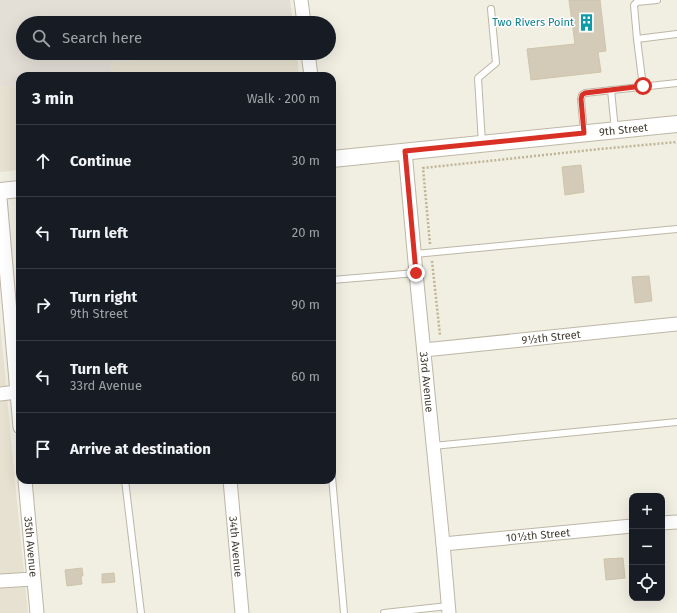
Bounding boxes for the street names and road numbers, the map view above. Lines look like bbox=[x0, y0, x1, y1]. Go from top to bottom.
street label: 9th Street bbox=[599, 121, 649, 139]
street label: 9½th Street bbox=[521, 328, 581, 347]
street label: 33rd Avenue bbox=[417, 351, 436, 413]
street label: 35th Avenue bbox=[21, 516, 40, 578]
street label: 34th Avenue bbox=[226, 516, 245, 578]
street label: 10½th Street bbox=[505, 526, 571, 545]

